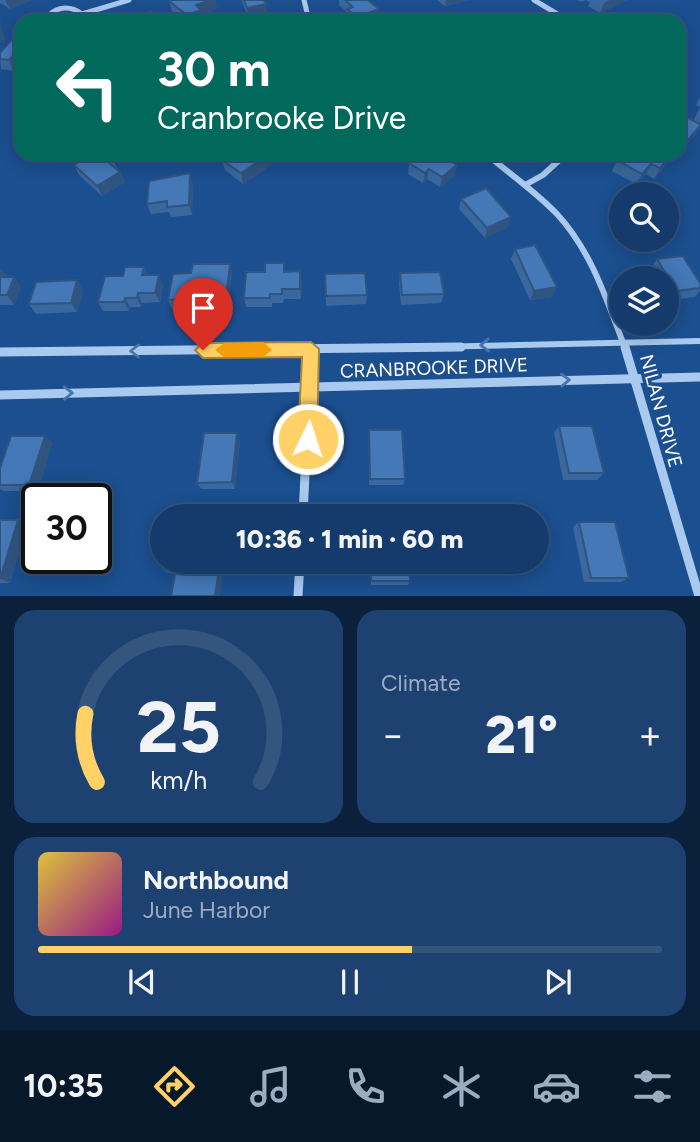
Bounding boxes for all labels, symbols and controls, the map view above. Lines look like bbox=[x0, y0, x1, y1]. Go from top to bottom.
text: 30 m bbox=[157, 39, 270, 98]
icon: left bbox=[42, 42, 133, 133]
text: Cranbrooke Drive bbox=[157, 99, 406, 137]
map controls bbox=[609, 182, 679, 336]
button: search bbox=[609, 182, 679, 252]
button: layers bbox=[609, 266, 679, 336]
pin bbox=[173, 278, 233, 350]
icon: arrive bbox=[184, 289, 222, 327]
one-way arrow bbox=[479, 337, 490, 353]
one-way arrow bbox=[129, 343, 140, 359]
street label: NILAN DRIVE bbox=[635, 352, 687, 470]
street label: CRANBROOKE DRIVE bbox=[340, 353, 528, 383]
one-way arrow bbox=[560, 372, 571, 387]
one-way arrow bbox=[63, 385, 74, 401]
position arrow bbox=[271, 402, 345, 476]
speed limit sign: 30 bbox=[21, 483, 112, 574]
text: 10:36 · 1 min · 60 m bbox=[236, 523, 463, 555]
text: Climate bbox=[381, 669, 460, 697]
text: 25 bbox=[136, 684, 221, 771]
text: 21° bbox=[485, 704, 558, 766]
text: − bbox=[381, 712, 405, 758]
text: + bbox=[638, 712, 662, 758]
text: km/h bbox=[150, 765, 207, 795]
text: Northbound bbox=[143, 864, 289, 896]
text: June Harbor bbox=[143, 896, 270, 924]
icon: previous bbox=[123, 963, 161, 1001]
icon: pause bbox=[331, 963, 369, 1001]
icon: next bbox=[539, 963, 577, 1001]
icon: directions bbox=[150, 1062, 199, 1111]
icon: music bbox=[246, 1062, 295, 1111]
icon: phone bbox=[341, 1062, 390, 1111]
icon: climate bbox=[437, 1062, 486, 1111]
icon: car bbox=[532, 1062, 581, 1111]
icon: filters bbox=[628, 1062, 677, 1111]
text: 10:35 bbox=[23, 1067, 104, 1105]

